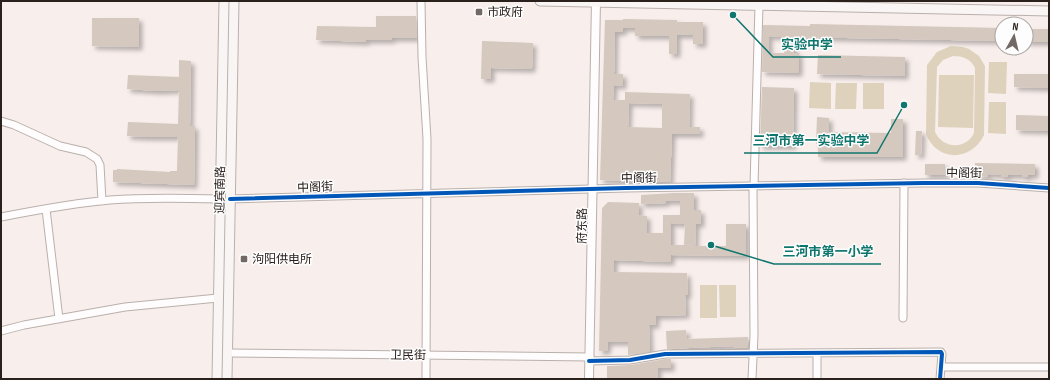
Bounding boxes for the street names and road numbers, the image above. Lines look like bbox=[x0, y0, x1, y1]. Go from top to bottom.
street label: 迎宾南路 bbox=[213, 166, 228, 214]
street label: 中阁街 bbox=[946, 166, 982, 181]
street label: 中阁街 bbox=[621, 171, 657, 186]
street label: 中阁街 bbox=[297, 179, 333, 196]
street label: 府东路 bbox=[575, 208, 590, 244]
street label: 卫民街 bbox=[390, 348, 426, 363]

